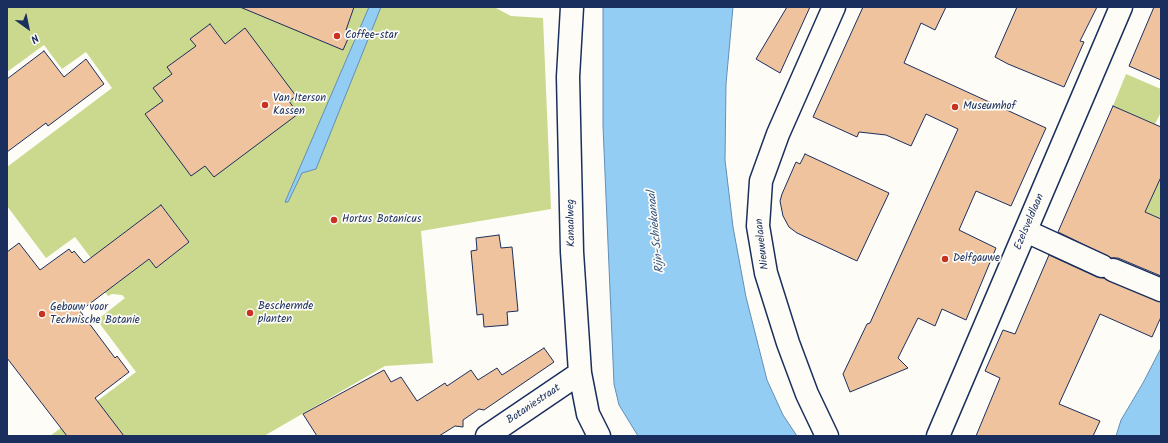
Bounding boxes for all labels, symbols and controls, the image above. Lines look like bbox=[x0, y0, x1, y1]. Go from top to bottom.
north arrow bbox=[8, 8, 48, 48]
text: N bbox=[27, 29, 42, 48]
place label: Coffee-star bbox=[345, 29, 398, 43]
marker: Coffee-star bbox=[332, 31, 342, 41]
place label: Van Iterson Kassen bbox=[273, 92, 326, 118]
marker: Van Iterson Kassen bbox=[260, 100, 270, 110]
place label: Museumhof bbox=[963, 100, 1016, 114]
marker: Museumhof bbox=[950, 102, 960, 112]
water label: Rijn-Schiekanaal bbox=[645, 190, 669, 274]
street label: Ezelsveldlaan bbox=[1012, 192, 1048, 252]
street label: Kanaalweg bbox=[565, 199, 579, 247]
place label: Hortus Botanicus bbox=[342, 213, 421, 227]
marker: Hortus Botanicus bbox=[329, 215, 339, 225]
street label: Nieuwelaan bbox=[753, 218, 773, 270]
place label: Delfgauwe bbox=[953, 252, 1000, 266]
marker: Delfgauwe bbox=[940, 254, 950, 264]
place label: Beschermde planten bbox=[258, 300, 313, 326]
place label: Gebouw voor Technische Botanie bbox=[50, 301, 140, 327]
marker: Beschermde planten bbox=[245, 308, 255, 318]
marker: Gebouw voor Technische Botanie bbox=[37, 309, 47, 319]
street label: Botaniestraat bbox=[505, 382, 563, 428]

